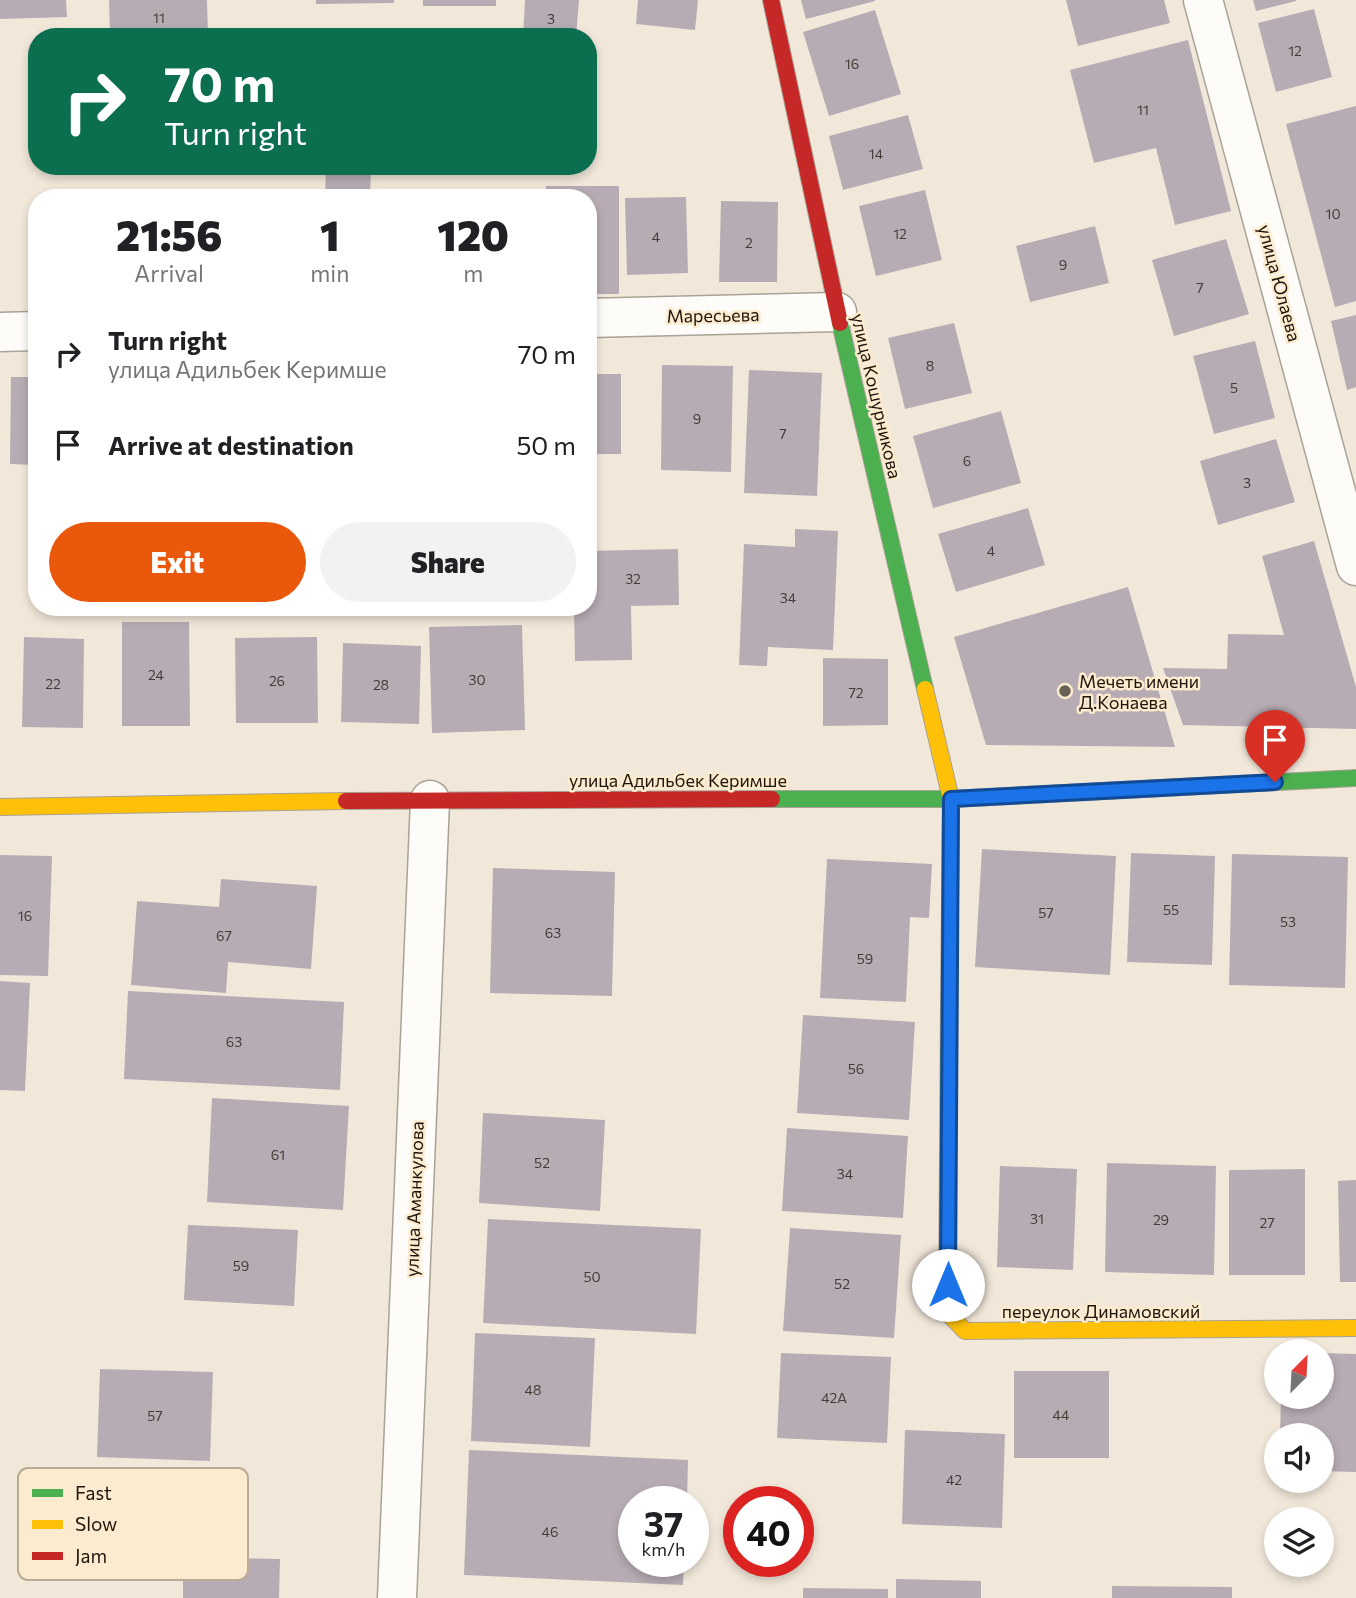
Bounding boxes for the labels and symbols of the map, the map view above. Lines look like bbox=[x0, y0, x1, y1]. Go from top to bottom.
house number: 11 bbox=[153, 9, 165, 26]
house number: 3 bbox=[547, 10, 555, 27]
house number: 12 bbox=[1288, 42, 1302, 59]
house number: 16 bbox=[845, 55, 859, 72]
house number: 11 bbox=[1137, 101, 1149, 118]
house number: 14 bbox=[869, 145, 884, 162]
house number: 10 bbox=[1325, 205, 1341, 222]
street label: улица Юлаева bbox=[1254, 222, 1306, 344]
house number: 12 bbox=[893, 225, 907, 242]
house number: 4 bbox=[652, 228, 661, 245]
house number: 2 bbox=[745, 234, 753, 251]
house number: 9 bbox=[1059, 256, 1067, 273]
house number: 7 bbox=[1196, 279, 1204, 296]
street label: Маресьева bbox=[666, 303, 760, 327]
street label: улица Кошурникова bbox=[847, 311, 907, 481]
house number: 8 bbox=[926, 357, 934, 374]
house number: 5 bbox=[1230, 379, 1238, 396]
house number: 9 bbox=[693, 410, 701, 427]
house number: 7 bbox=[779, 425, 787, 442]
house number: 6 bbox=[963, 452, 971, 469]
house number: 3 bbox=[1243, 474, 1251, 491]
house number: 4 bbox=[987, 542, 996, 559]
house number: 32 bbox=[625, 570, 641, 587]
house number: 34 bbox=[780, 589, 797, 606]
house number: 24 bbox=[148, 666, 165, 683]
place label: Мечеть имени Д.Конаева bbox=[1079, 670, 1199, 713]
house number: 30 bbox=[468, 671, 486, 688]
house number: 26 bbox=[269, 672, 285, 689]
house number: 22 bbox=[45, 675, 61, 692]
house number: 28 bbox=[373, 676, 389, 693]
marker: Мечеть имени Д.Конаева bbox=[1057, 683, 1073, 699]
house number: 72 bbox=[848, 684, 864, 701]
pin bbox=[1245, 710, 1305, 782]
street label: улица Адильбек Керимше bbox=[569, 769, 787, 791]
house number: 55 bbox=[1163, 901, 1179, 918]
house number: 57 bbox=[1038, 904, 1054, 921]
house number: 16 bbox=[18, 907, 32, 924]
house number: 53 bbox=[1280, 913, 1296, 930]
house number: 63 bbox=[545, 924, 561, 941]
house number: 67 bbox=[216, 927, 232, 944]
house number: 59 bbox=[857, 950, 873, 967]
house number: 63 bbox=[226, 1033, 242, 1050]
house number: 56 bbox=[848, 1060, 864, 1077]
street label: улица Аманкулова bbox=[400, 1121, 428, 1277]
house number: 61 bbox=[271, 1146, 285, 1163]
house number: 52 bbox=[534, 1154, 550, 1171]
house number: 34 bbox=[837, 1165, 854, 1182]
house number: 31 bbox=[1030, 1210, 1044, 1227]
house number: 29 bbox=[1153, 1211, 1169, 1228]
house number: 27 bbox=[1259, 1214, 1275, 1231]
position arrow bbox=[911, 1248, 985, 1322]
house number: 59 bbox=[233, 1257, 249, 1274]
house number: 50 bbox=[583, 1268, 601, 1285]
house number: 52 bbox=[834, 1275, 850, 1292]
street label: переулок Динамовский bbox=[1002, 1300, 1200, 1322]
north arrow bbox=[1264, 1339, 1334, 1409]
house number: 48 bbox=[525, 1381, 541, 1398]
house number: 42А bbox=[821, 1389, 847, 1406]
house number: 44 bbox=[1053, 1406, 1070, 1423]
house number: 57 bbox=[147, 1407, 163, 1424]
legend bbox=[18, 1468, 248, 1580]
house number: 42 bbox=[946, 1471, 962, 1488]
text: Fast bbox=[75, 1481, 112, 1504]
speed limit sign: 40 bbox=[723, 1486, 814, 1577]
text: Slow bbox=[75, 1512, 117, 1535]
house number: 46 bbox=[542, 1523, 558, 1540]
text: Jam bbox=[75, 1544, 107, 1567]

